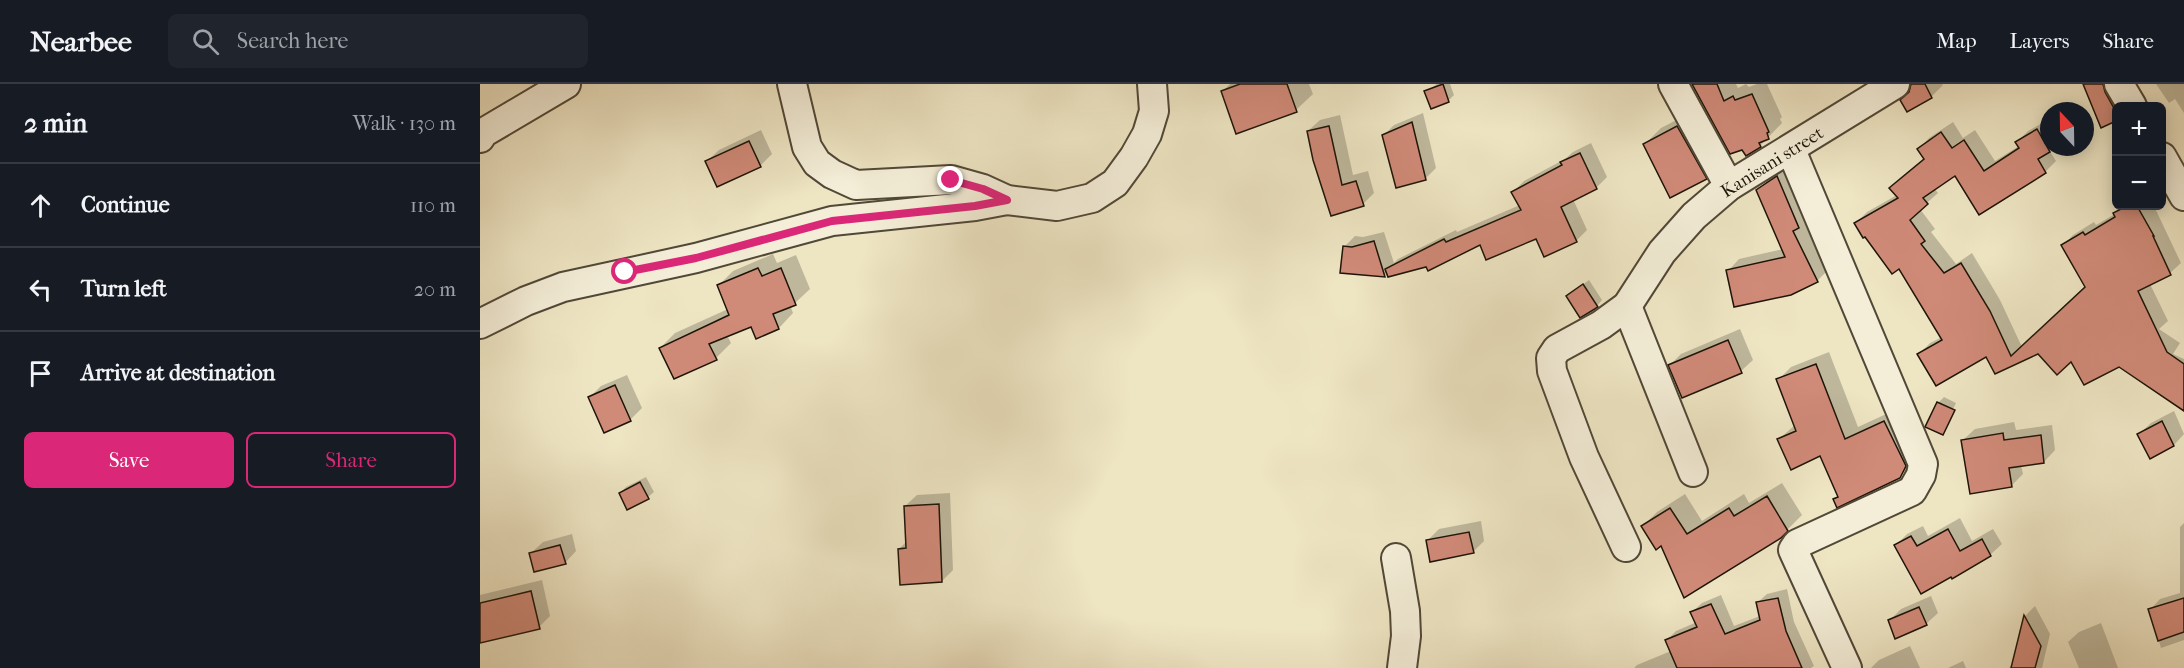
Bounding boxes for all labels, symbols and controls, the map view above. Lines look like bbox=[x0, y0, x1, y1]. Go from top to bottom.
search box bbox=[168, 14, 588, 68]
text: Nearbee bbox=[30, 25, 132, 58]
icon: search bbox=[189, 25, 222, 58]
text: Search here bbox=[237, 28, 348, 54]
text: Map bbox=[1936, 29, 1977, 53]
text: Layers bbox=[2010, 29, 2069, 53]
text: Share bbox=[2102, 29, 2154, 53]
north arrow bbox=[2040, 102, 2094, 156]
map controls bbox=[2112, 102, 2166, 210]
button: + bbox=[2112, 102, 2166, 156]
text: 2 min bbox=[24, 108, 87, 139]
text: Walk · 130 m bbox=[353, 112, 456, 135]
street label: Kanisani street bbox=[1717, 122, 1828, 202]
button: − bbox=[2112, 156, 2166, 210]
route end bbox=[937, 166, 963, 192]
icon: ahead bbox=[24, 189, 57, 222]
text: Continue bbox=[81, 192, 170, 218]
text: 110 m bbox=[410, 194, 456, 217]
route start bbox=[611, 258, 637, 284]
icon: left bbox=[24, 273, 57, 306]
text: Turn left bbox=[81, 276, 167, 302]
text: 20 m bbox=[414, 278, 456, 301]
icon: arrive bbox=[24, 357, 57, 390]
text: Arrive at destination bbox=[81, 360, 275, 386]
button: Save bbox=[24, 432, 234, 488]
button: Share bbox=[246, 432, 456, 488]

